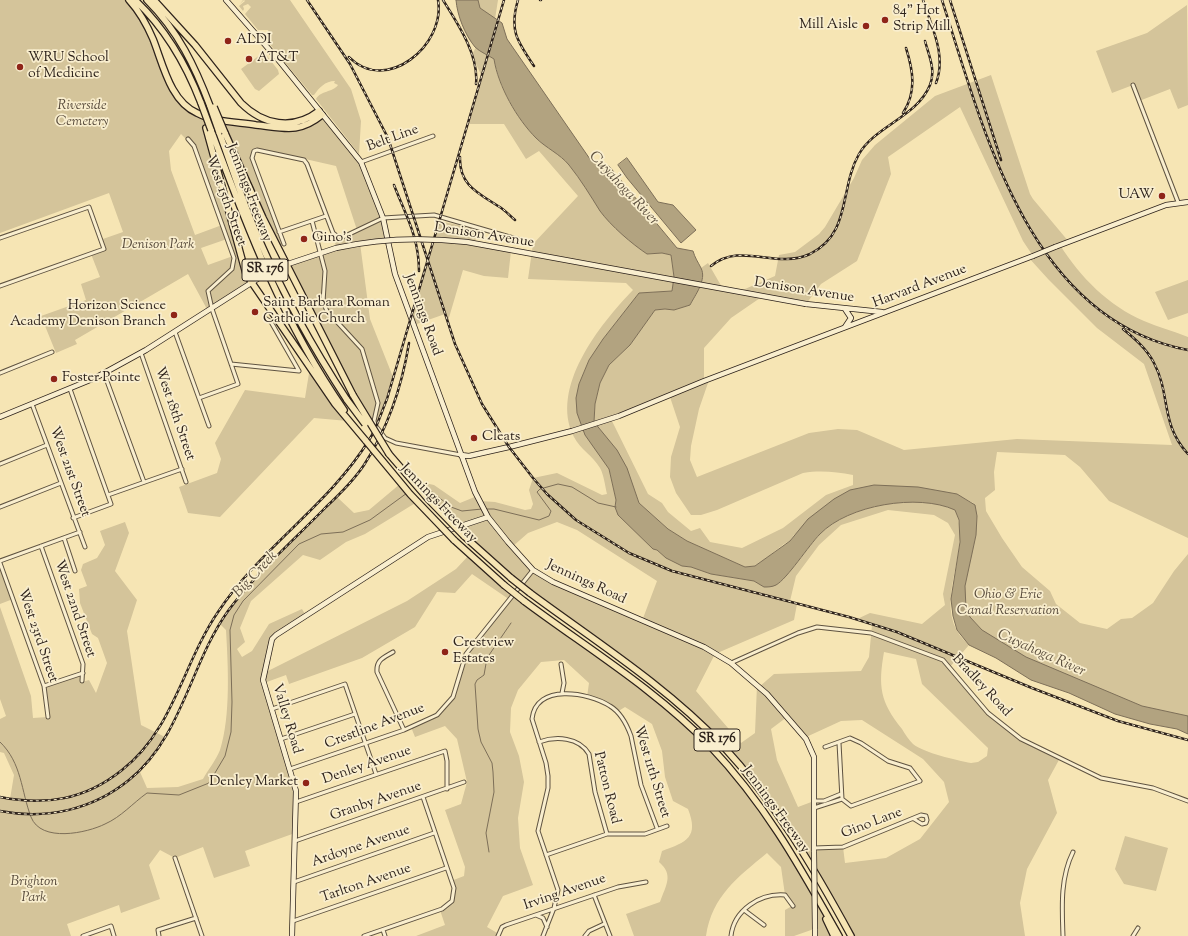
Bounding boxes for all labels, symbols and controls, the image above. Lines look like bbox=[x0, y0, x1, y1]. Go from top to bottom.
place label: 84" Hot Strip Mill bbox=[893, 4, 951, 36]
marker: 84" Hot Strip Mill bbox=[880, 15, 890, 25]
place label: Mill Aisle bbox=[799, 18, 858, 34]
marker: Mill Aisle bbox=[861, 21, 871, 31]
place label: ALDI bbox=[236, 33, 271, 49]
marker: ALDI bbox=[223, 36, 233, 46]
place label: WRU School of Medicine bbox=[28, 51, 109, 84]
place label: AT&T bbox=[257, 51, 298, 67]
marker: AT&T bbox=[244, 54, 254, 64]
marker: WRU School of Medicine bbox=[15, 62, 25, 72]
park label: Riverside Cemetery bbox=[56, 99, 108, 132]
street label: Belt Line bbox=[365, 122, 421, 156]
street label: Jennings Freeway bbox=[222, 141, 274, 245]
water label: Cuyahoga River bbox=[584, 148, 662, 230]
street label: West 15th Street bbox=[201, 153, 249, 249]
place label: UAW bbox=[1118, 188, 1154, 204]
marker: UAW bbox=[1157, 191, 1167, 201]
street label: Denison Avenue bbox=[433, 220, 535, 252]
place label: Gino's bbox=[312, 231, 352, 247]
marker: Gino's bbox=[299, 234, 309, 244]
park label: Denison Park bbox=[122, 238, 194, 254]
road number: SR 176 bbox=[242, 259, 288, 281]
street label: Harvard Avenue bbox=[871, 261, 969, 313]
street label: Jennings Road bbox=[399, 272, 445, 358]
street label: Denison Avenue bbox=[753, 275, 855, 307]
place label: Saint Barbara Roman Catholic Church bbox=[263, 296, 390, 328]
place label: Horizon Science Academy Denison Branch bbox=[10, 299, 166, 332]
marker: Saint Barbara Roman Catholic Church bbox=[250, 307, 260, 317]
marker: Horizon Science Academy Denison Branch bbox=[169, 310, 179, 320]
street label: West 18th Street bbox=[150, 365, 198, 463]
place label: Foster Pointe bbox=[62, 371, 141, 387]
marker: Foster Pointe bbox=[49, 374, 59, 384]
street label: West 21st Street bbox=[45, 425, 93, 519]
place label: Cleats bbox=[482, 430, 520, 446]
marker: Cleats bbox=[469, 433, 479, 443]
street label: Jennings Freeway bbox=[396, 461, 480, 547]
water label: Big Creek bbox=[230, 548, 282, 602]
street label: Jennings Road bbox=[543, 557, 629, 609]
street label: West 22nd Street bbox=[49, 558, 99, 660]
street label: West 23rd Street bbox=[13, 587, 61, 685]
park label: Ohio & Erie Canal Reservation bbox=[957, 588, 1059, 620]
water label: Cuyahoga River bbox=[994, 627, 1088, 681]
place label: Crestview Estates bbox=[453, 636, 514, 668]
marker: Crestview Estates bbox=[440, 647, 450, 657]
street label: Bradley Road bbox=[948, 651, 1014, 721]
street label: Valley Road bbox=[267, 682, 305, 756]
street label: Crestline Avenue bbox=[323, 700, 427, 754]
street label: West 11th Street bbox=[629, 724, 673, 820]
road number: SR 176 bbox=[694, 729, 740, 751]
street label: Denley Avenue bbox=[320, 743, 414, 789]
street label: Patton Road bbox=[589, 750, 623, 826]
street label: Jennings Freeway bbox=[738, 763, 812, 857]
place label: Denley Market bbox=[209, 775, 298, 791]
marker: Denley Market bbox=[301, 778, 311, 788]
street label: Granby Avenue bbox=[328, 779, 424, 825]
street label: Gino Lane bbox=[839, 805, 905, 843]
street label: Ardoyne Avenue bbox=[310, 822, 412, 872]
street label: Tarlton Avenue bbox=[319, 861, 413, 907]
street label: Irving Avenue bbox=[522, 871, 608, 915]
park label: Brighton Park bbox=[10, 875, 58, 908]

